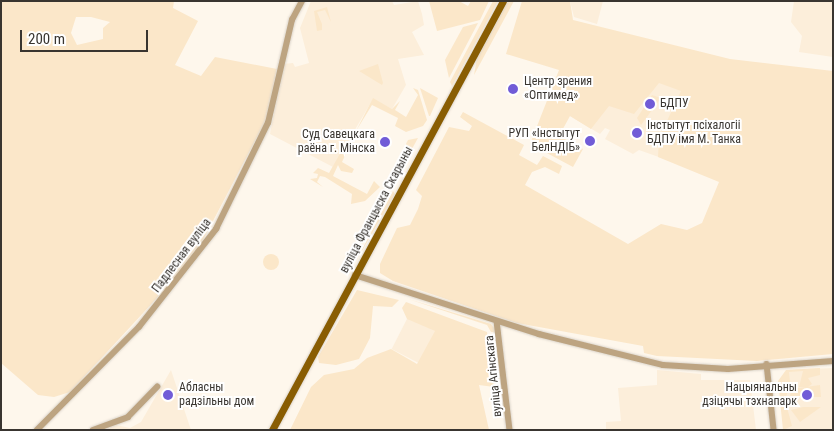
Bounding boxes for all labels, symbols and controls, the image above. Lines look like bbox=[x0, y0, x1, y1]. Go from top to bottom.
scale bar bbox=[22, 20, 150, 52]
text: 200 m bbox=[28, 30, 65, 48]
place label: Центр зрения «Оптимед» bbox=[524, 75, 592, 103]
marker: Центр зрения «Оптимед» bbox=[506, 82, 520, 96]
place label: БДПУ bbox=[660, 97, 689, 111]
marker: БДПУ bbox=[644, 98, 656, 110]
place label: Інстытут псіхалогіі БДПУ імя М. Танка bbox=[647, 119, 741, 147]
place label: РУП «Інстытут БелНДІБ» bbox=[508, 127, 580, 155]
marker: Інстытут псіхалогіі БДПУ імя М. Танка bbox=[631, 127, 643, 139]
place label: Суд Савецкага раёна г. Мінска bbox=[298, 128, 375, 156]
marker: РУП «Інстытут БелНДІБ» bbox=[584, 135, 596, 147]
marker: Суд Савецкага раёна г. Мінска bbox=[379, 136, 391, 148]
street label: вуліца Францыска Скарыны bbox=[337, 144, 417, 276]
street label: Падлесная вуліца bbox=[149, 216, 215, 296]
street label: вуліца Агінскага bbox=[483, 335, 505, 417]
place label: Абласны радзільны дом bbox=[179, 381, 254, 409]
place label: Нацыянальны дзіцячы тэхнапарк bbox=[702, 381, 797, 409]
marker: Абласны радзільны дом bbox=[161, 388, 175, 402]
marker: Нацыянальны дзіцячы тэхнапарк bbox=[801, 389, 813, 401]

